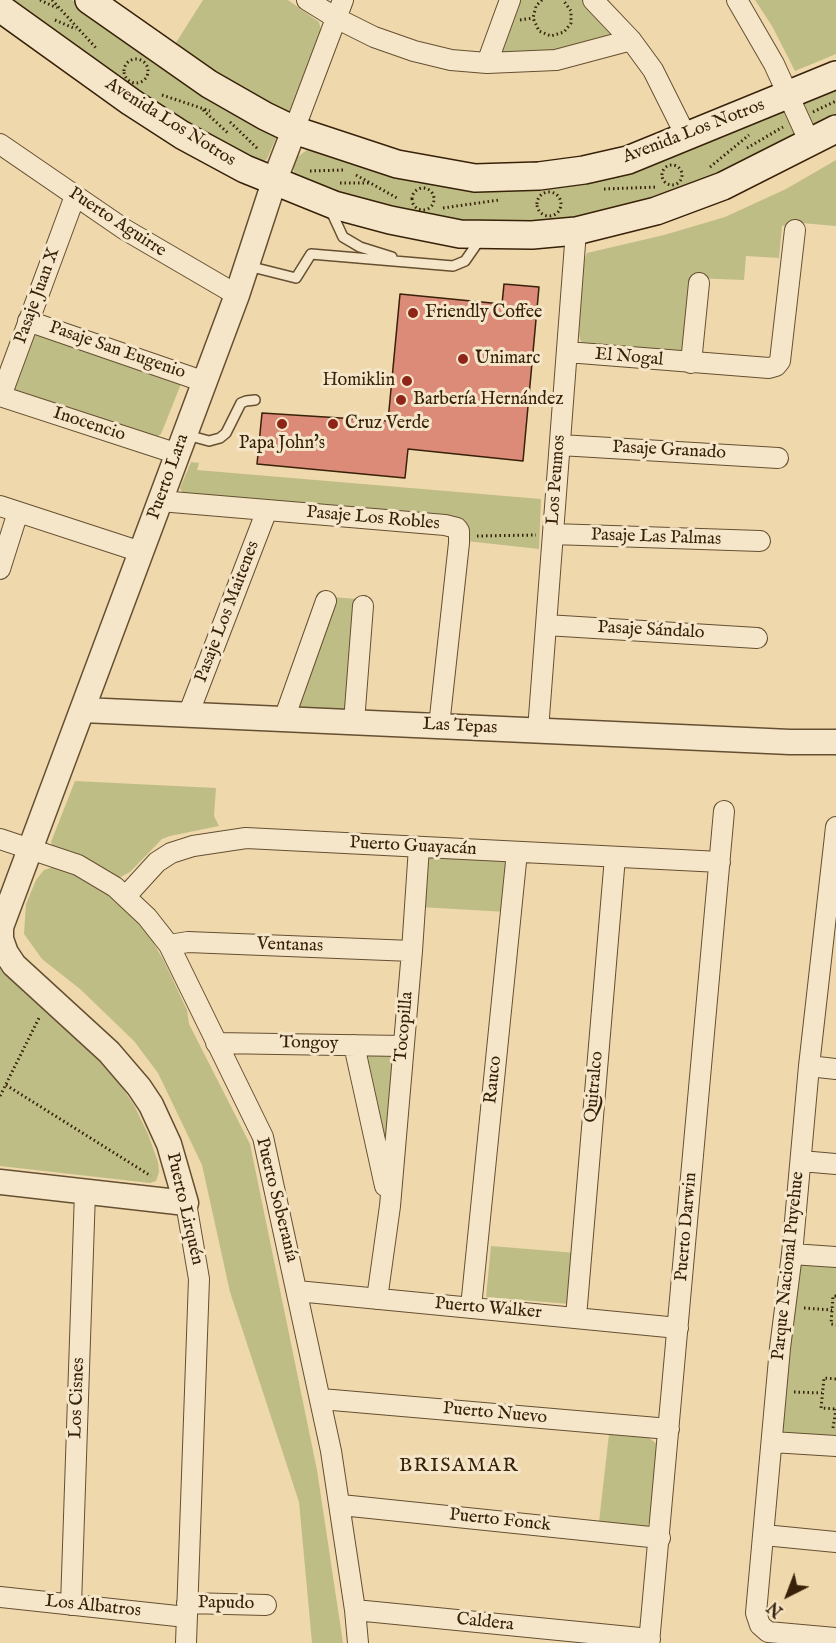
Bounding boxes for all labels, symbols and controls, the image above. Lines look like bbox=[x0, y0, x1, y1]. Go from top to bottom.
street label: Avenida Los Notros bbox=[101, 74, 239, 172]
street label: Avenida Los Notros bbox=[620, 95, 768, 169]
street label: Puerto Aguirre bbox=[64, 183, 170, 263]
street label: Pasaje Juan X bbox=[11, 245, 65, 347]
place label: Friendly Coffee bbox=[425, 302, 542, 324]
marker: Friendly Coffee bbox=[406, 306, 420, 320]
street label: Pasaje San Eugenio bbox=[46, 318, 188, 384]
street label: El Nogal bbox=[594, 344, 664, 372]
place label: Unimarc bbox=[475, 348, 540, 370]
marker: Unimarc bbox=[456, 352, 470, 366]
place label: Homiklin bbox=[322, 370, 395, 392]
marker: Homiklin bbox=[400, 374, 414, 388]
place label: Barbería Hernández bbox=[413, 389, 564, 411]
marker: Barbería Hernández bbox=[394, 393, 408, 407]
street label: Inocencio bbox=[50, 403, 128, 447]
place label: Cruz Verde bbox=[345, 413, 430, 435]
marker: Papa John's bbox=[275, 417, 289, 431]
marker: Cruz Verde bbox=[326, 417, 340, 431]
street label: Puerto Lara bbox=[144, 431, 194, 523]
place label: Papa John's bbox=[239, 433, 325, 455]
street label: Los Peumos bbox=[543, 434, 571, 526]
street label: Pasaje Granado bbox=[612, 437, 726, 465]
street label: Pasaje Los Robles bbox=[305, 502, 441, 536]
street label: Pasaje Las Palmas bbox=[590, 525, 722, 551]
street label: Pasaje Los Maitenes bbox=[191, 538, 265, 686]
street label: Pasaje Sándalo bbox=[597, 617, 705, 645]
street label: Las Tepas bbox=[422, 714, 498, 740]
street label: Puerto Guayacán bbox=[349, 833, 477, 861]
street label: Ventanas bbox=[256, 934, 324, 958]
street label: Tocopilla bbox=[391, 991, 419, 1063]
street label: Tongoy bbox=[279, 1033, 339, 1055]
street label: Quitralco bbox=[581, 1050, 609, 1124]
street label: Rauco bbox=[481, 1055, 507, 1105]
street label: Puerto Soberanía bbox=[250, 1135, 302, 1265]
street label: Puerto Lirquén bbox=[161, 1151, 207, 1267]
street label: Parque Nacional Puyehue bbox=[768, 1170, 810, 1362]
street label: Puerto Darwin bbox=[671, 1172, 703, 1282]
street label: Puerto Walker bbox=[434, 1294, 542, 1324]
street label: Los Cisnes bbox=[66, 1357, 90, 1439]
street label: Puerto Nuevo bbox=[442, 1399, 548, 1429]
district label: BRISAMAR bbox=[399, 1455, 519, 1479]
street label: Puerto Fonck bbox=[448, 1505, 552, 1537]
north arrow bbox=[758, 1565, 818, 1625]
street label: Los Albatros bbox=[44, 1591, 142, 1623]
street label: Papudo bbox=[198, 1593, 254, 1615]
text: N bbox=[764, 1596, 788, 1620]
street label: Caldera bbox=[455, 1609, 515, 1637]

